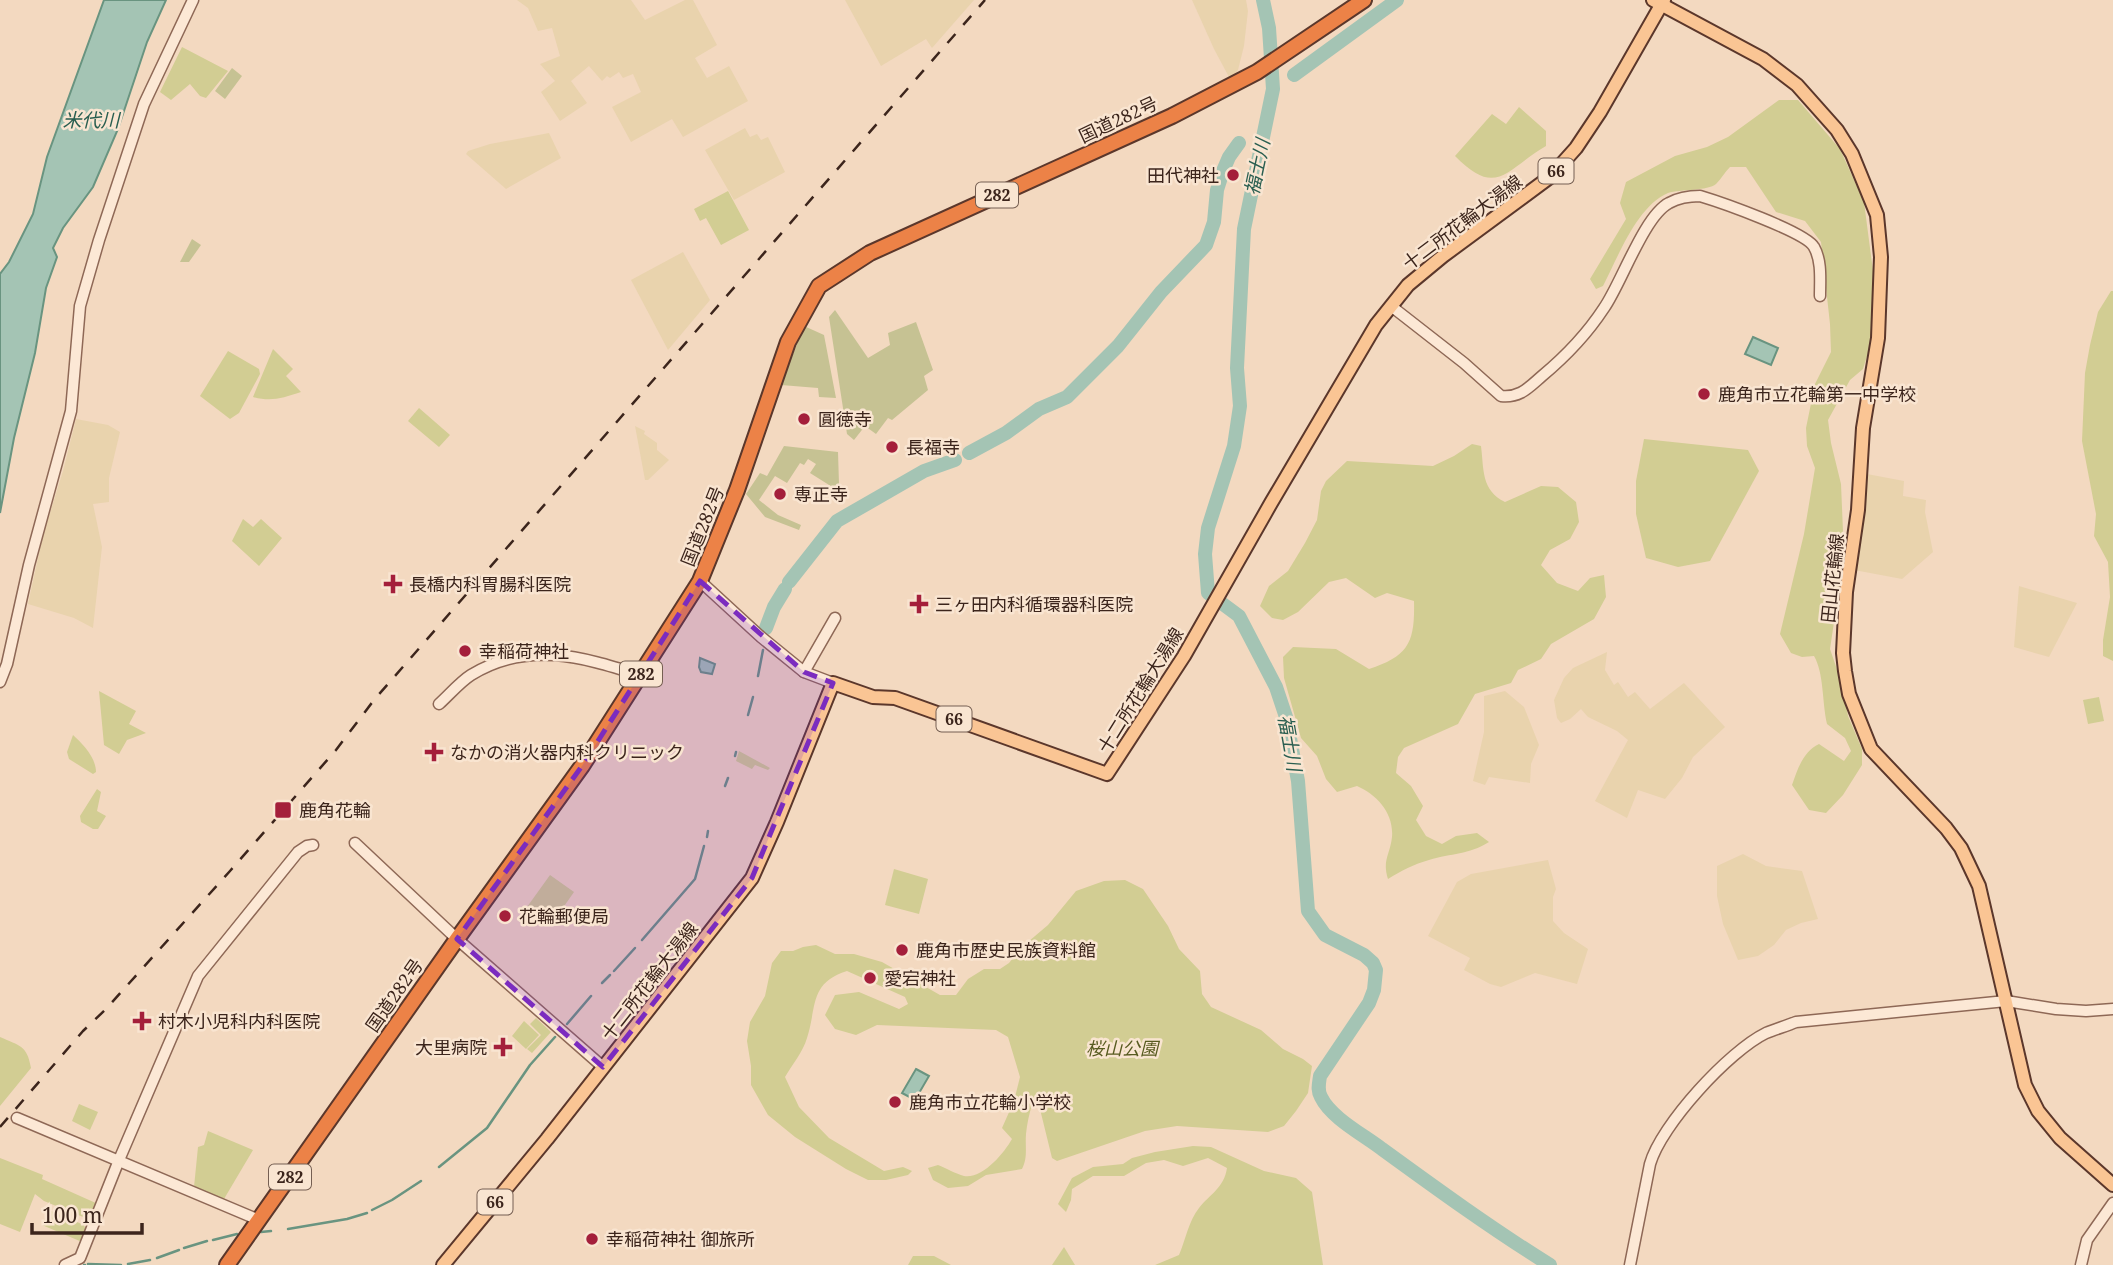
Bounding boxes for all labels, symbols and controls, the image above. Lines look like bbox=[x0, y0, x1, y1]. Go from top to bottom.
street label: 国道282号 bbox=[1075, 90, 1161, 148]
water label: 米代川 bbox=[62, 107, 121, 133]
water label: 福士川 bbox=[1238, 134, 1276, 198]
road number: 66 bbox=[1538, 158, 1574, 183]
place label: 田代神社 bbox=[1147, 163, 1219, 187]
marker: 田代神社 bbox=[1225, 167, 1241, 183]
street label: 十二所花輪大湯線 bbox=[1397, 169, 1527, 275]
road number: 282 bbox=[976, 182, 1018, 208]
place label: 鹿角市立花輪第一中学校 bbox=[1718, 382, 1916, 406]
marker: 鹿角市立花輪第一中学校 bbox=[1696, 386, 1712, 402]
place label: 圓徳寺 bbox=[818, 407, 872, 431]
marker: 圓徳寺 bbox=[796, 411, 812, 427]
place label: 長福寺 bbox=[906, 435, 960, 459]
marker: 長福寺 bbox=[884, 439, 900, 455]
street label: 国道282号 bbox=[675, 482, 729, 570]
place label: 専正寺 bbox=[794, 482, 848, 506]
marker: 専正寺 bbox=[772, 486, 788, 502]
street label: 田山花輪線 bbox=[1815, 532, 1849, 624]
place label: 長橋内科胃腸科医院 bbox=[409, 572, 571, 596]
marker: 長橋内科胃腸科医院 bbox=[383, 574, 403, 594]
place label: 三ヶ田内科循環器科医院 bbox=[935, 592, 1133, 616]
marker: 三ヶ田内科循環器科医院 bbox=[909, 594, 929, 614]
street label: 十二所花輪大湯線 bbox=[1092, 623, 1188, 757]
place label: 幸稲荷神社 bbox=[479, 639, 569, 663]
marker: 幸稲荷神社 bbox=[457, 643, 473, 659]
road number: 282 bbox=[620, 662, 662, 687]
road number: 66 bbox=[936, 706, 972, 732]
water label: 福士川 bbox=[1272, 713, 1308, 775]
place label: なかの消火器内科クリニック bbox=[450, 740, 684, 764]
marker: なかの消火器内科クリニック bbox=[424, 742, 444, 762]
place label: 鹿角花輪 bbox=[299, 798, 371, 822]
marker: 鹿角花輪 bbox=[273, 800, 293, 820]
place label: 花輪郵便局 bbox=[519, 904, 609, 928]
marker: 花輪郵便局 bbox=[497, 908, 513, 924]
street label: 十二所花輪大湯線 bbox=[595, 917, 703, 1045]
place label: 鹿角市歴史民族資料館 bbox=[916, 938, 1096, 962]
marker: 鹿角市歴史民族資料館 bbox=[894, 942, 910, 958]
street label: 国道282号 bbox=[360, 954, 428, 1036]
place label: 愛宕神社 bbox=[884, 966, 956, 990]
marker: 愛宕神社 bbox=[862, 970, 878, 986]
place label: 村木小児科内科医院 bbox=[158, 1009, 320, 1033]
marker: 村木小児科内科医院 bbox=[132, 1011, 152, 1031]
place label: 大里病院 bbox=[415, 1035, 487, 1059]
park label: 桜山公園 bbox=[1086, 1036, 1161, 1060]
marker: 大里病院 bbox=[493, 1037, 513, 1057]
place label: 鹿角市立花輪小学校 bbox=[909, 1090, 1071, 1114]
marker: 鹿角市立花輪小学校 bbox=[887, 1094, 903, 1110]
road number: 282 bbox=[269, 1164, 311, 1190]
road number: 66 bbox=[477, 1190, 512, 1214]
scale bar bbox=[32, 1192, 142, 1236]
text: 100 m bbox=[42, 1201, 103, 1229]
place label: 幸稲荷神社 御旅所 bbox=[606, 1227, 755, 1251]
marker: 幸稲荷神社 御旅所 bbox=[584, 1231, 600, 1247]

